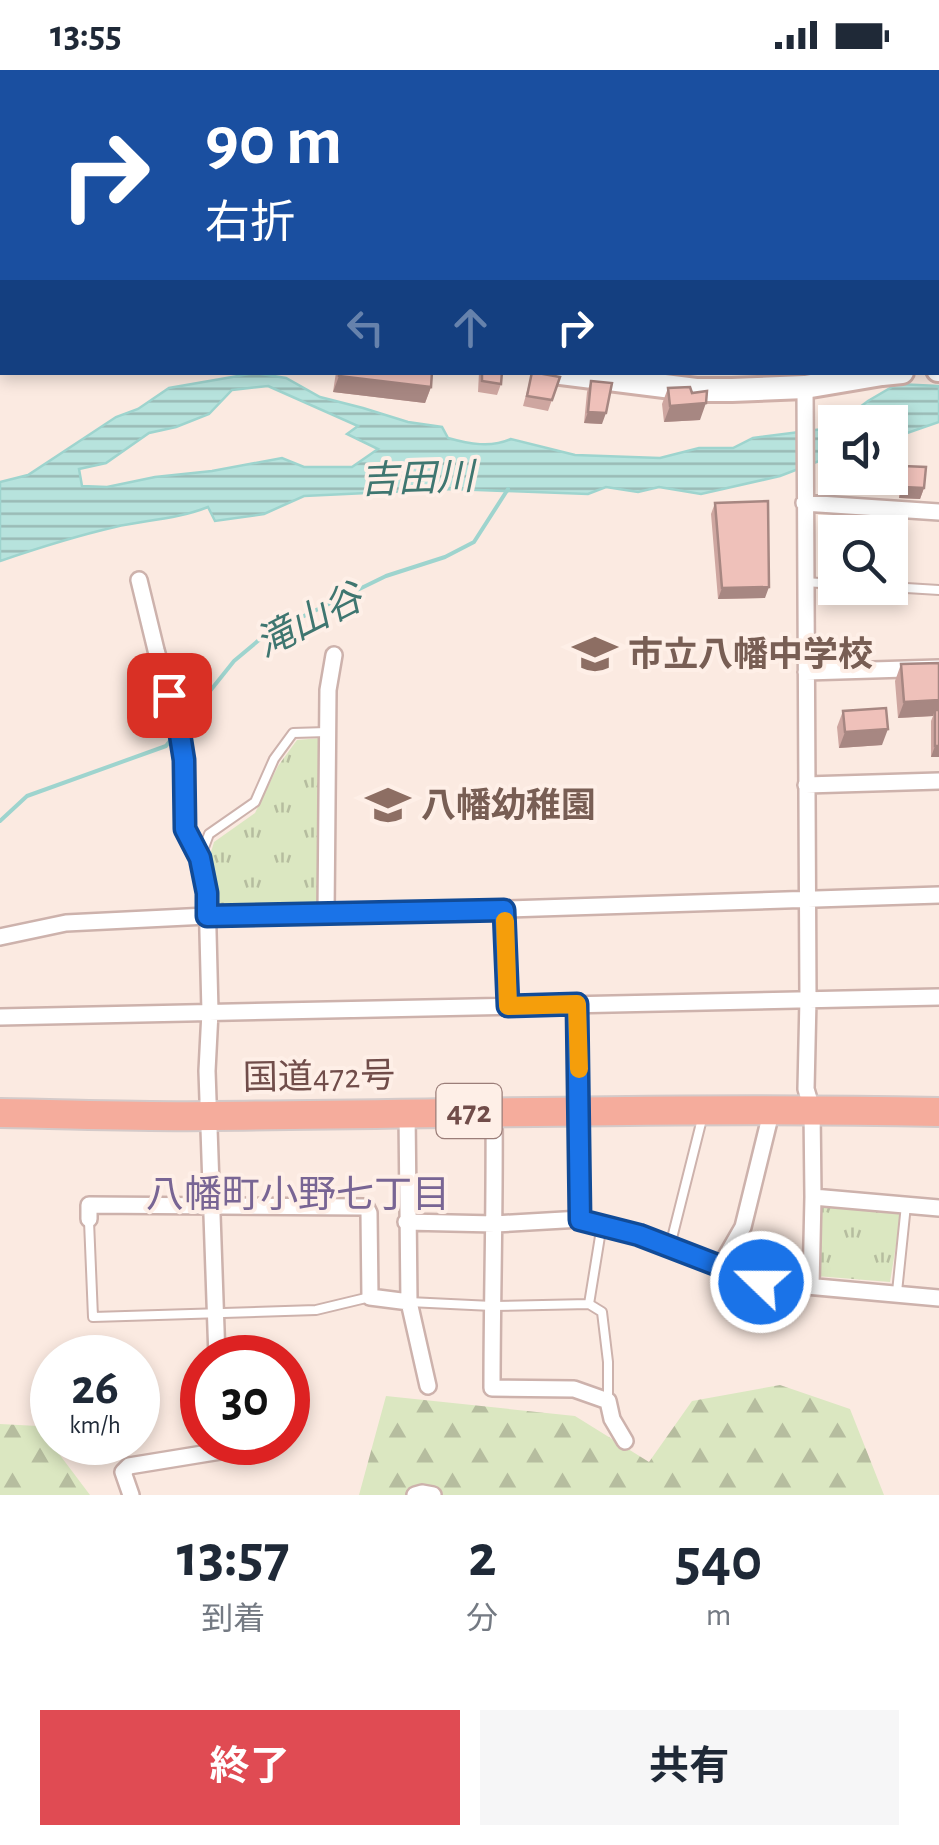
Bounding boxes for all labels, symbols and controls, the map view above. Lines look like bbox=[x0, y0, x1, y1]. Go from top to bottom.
text: 13:55 bbox=[50, 16, 122, 54]
text: 90 m bbox=[205, 107, 342, 177]
icon: right bbox=[40, 110, 170, 240]
text: 右折 bbox=[205, 201, 295, 246]
icon: left bbox=[338, 300, 393, 355]
icon: ahead bbox=[443, 300, 498, 355]
icon: right bbox=[548, 300, 603, 355]
map controls bbox=[818, 405, 908, 605]
button: sound bbox=[818, 405, 908, 495]
water label: 吉田川 bbox=[359, 457, 479, 501]
button: search bbox=[818, 515, 908, 605]
water label: 滝山谷 bbox=[250, 576, 372, 665]
school or university icon: 市立八幡中学校 bbox=[571, 630, 619, 678]
place label: 市立八幡中学校 bbox=[628, 635, 873, 673]
pin bbox=[127, 653, 212, 738]
icon: arrive bbox=[142, 668, 197, 723]
school or university icon: 八幡幼稚園 bbox=[364, 781, 412, 829]
place label: 八幡幼稚園 bbox=[421, 787, 596, 824]
street label: 国道472号 bbox=[243, 1057, 395, 1096]
road number: 472 bbox=[436, 1084, 502, 1138]
district label: 八幡町小野七丁目 bbox=[146, 1175, 450, 1215]
position arrow bbox=[709, 1230, 813, 1334]
speed limit sign: 30 bbox=[180, 1335, 310, 1465]
text: 26 bbox=[71, 1363, 119, 1413]
text: km/h bbox=[69, 1413, 121, 1438]
text: 13:57 bbox=[177, 1527, 290, 1587]
text: 2 bbox=[468, 1527, 496, 1587]
text: 540 bbox=[675, 1531, 762, 1591]
text: m bbox=[706, 1599, 731, 1631]
text: 到着 bbox=[201, 1603, 265, 1635]
text: 分 bbox=[466, 1603, 498, 1635]
button: 終了 bbox=[40, 1710, 460, 1825]
button: 共有 bbox=[480, 1710, 899, 1825]

